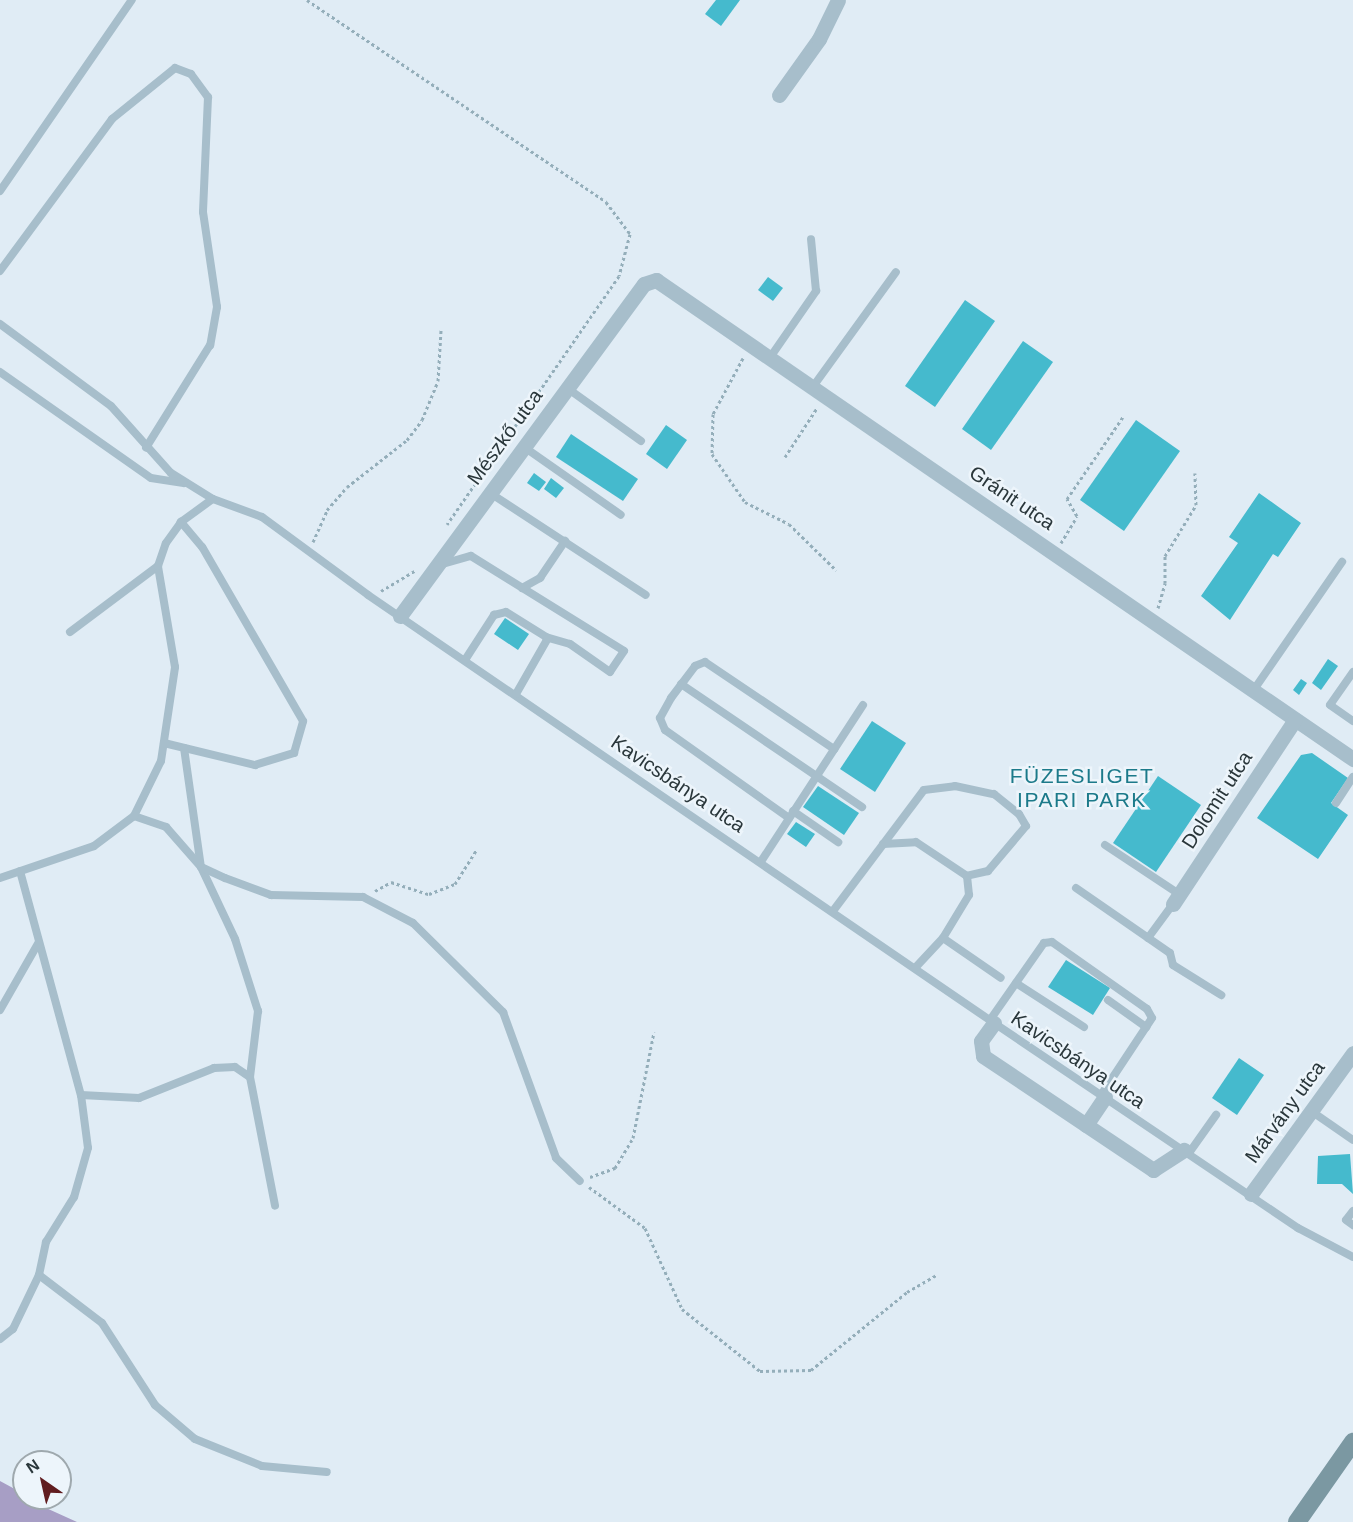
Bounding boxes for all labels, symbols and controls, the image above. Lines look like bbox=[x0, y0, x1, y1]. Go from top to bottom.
street label: Mészkő utca bbox=[462, 385, 548, 489]
street label: Gránit utca bbox=[965, 461, 1059, 535]
street label: Kavicsbánya utca bbox=[606, 730, 750, 838]
street label: Dolomit utca bbox=[1177, 747, 1257, 853]
district label: FÜZESLIGET IPARI PARK bbox=[1010, 763, 1154, 813]
street label: Kavicsbánya utca bbox=[1006, 1006, 1150, 1114]
street label: Márvány utca bbox=[1240, 1056, 1330, 1168]
north arrow bbox=[12, 1450, 72, 1510]
text: N bbox=[23, 1456, 42, 1477]

